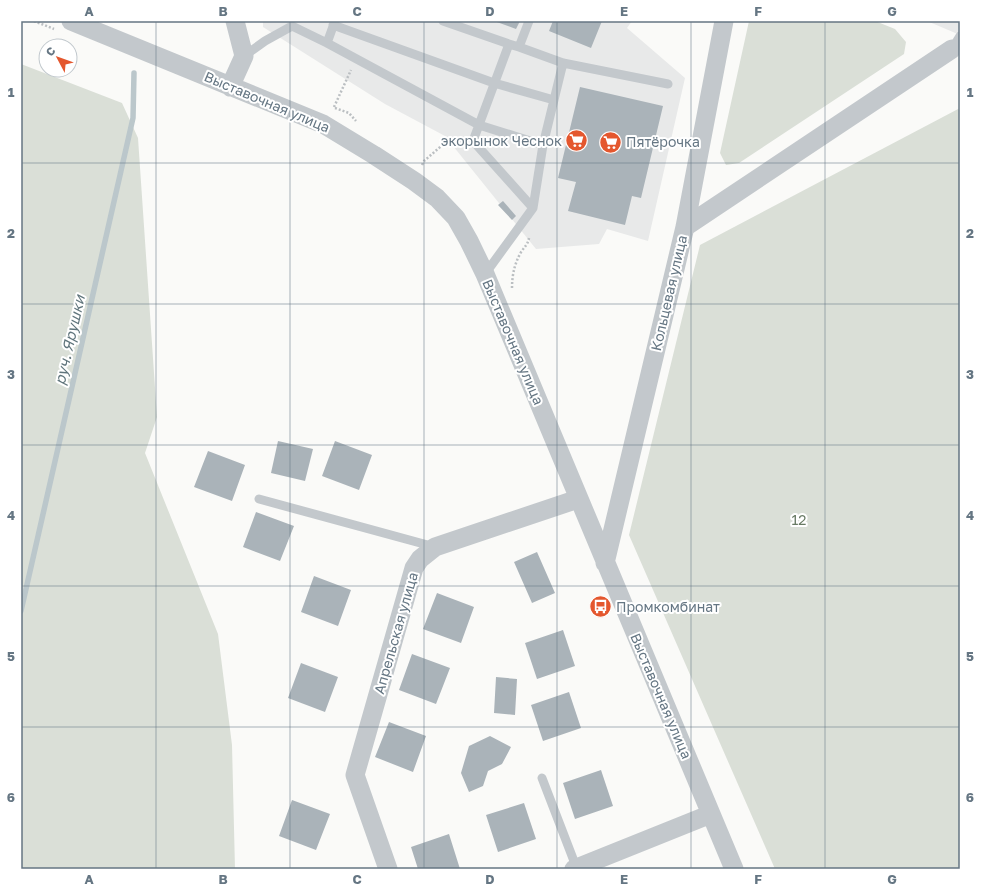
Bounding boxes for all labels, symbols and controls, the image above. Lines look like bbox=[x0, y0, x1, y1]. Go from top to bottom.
text: A bbox=[84, 3, 94, 19]
text: B bbox=[218, 3, 228, 19]
text: C bbox=[352, 3, 362, 19]
text: D bbox=[485, 3, 495, 19]
text: E bbox=[620, 3, 628, 19]
text: F bbox=[754, 3, 762, 19]
text: G bbox=[887, 3, 897, 19]
north arrow bbox=[38, 38, 78, 78]
text: С bbox=[43, 44, 58, 58]
street label: Выставочная улица bbox=[202, 67, 333, 136]
text: 1 bbox=[8, 84, 15, 100]
text: 1 bbox=[967, 84, 974, 100]
supermarket icon: экорынок Чеснок bbox=[564, 128, 590, 154]
supermarket icon: Пятёрочка bbox=[597, 129, 623, 155]
place label: экорынок Чеснок bbox=[441, 132, 562, 149]
place label: Пятёрочка bbox=[626, 133, 700, 150]
text: 2 bbox=[7, 225, 15, 241]
text: 2 bbox=[966, 225, 974, 241]
street label: Кольцевая улица bbox=[647, 233, 690, 353]
street label: Выставочная улица bbox=[479, 276, 548, 407]
water label: руч. Ярушки bbox=[50, 292, 89, 387]
text: 3 bbox=[7, 366, 15, 382]
text: 3 bbox=[966, 366, 974, 382]
text: 4 bbox=[7, 507, 15, 523]
text: 4 bbox=[966, 507, 974, 523]
park label: 12 bbox=[792, 511, 806, 528]
street label: Апрельская улица bbox=[370, 570, 421, 696]
bus stop icon: Промкомбинат bbox=[588, 594, 614, 620]
place label: Промкомбинат bbox=[616, 598, 720, 615]
street label: Выставочная улица bbox=[627, 630, 696, 761]
text: 5 bbox=[7, 648, 15, 664]
text: 5 bbox=[966, 648, 974, 664]
text: 6 bbox=[7, 789, 15, 805]
text: 6 bbox=[966, 789, 974, 805]
text: A bbox=[84, 871, 94, 887]
text: B bbox=[218, 871, 228, 887]
text: C bbox=[352, 871, 362, 887]
text: D bbox=[485, 871, 495, 887]
text: E bbox=[620, 871, 628, 887]
text: F bbox=[754, 871, 762, 887]
text: G bbox=[887, 871, 897, 887]

